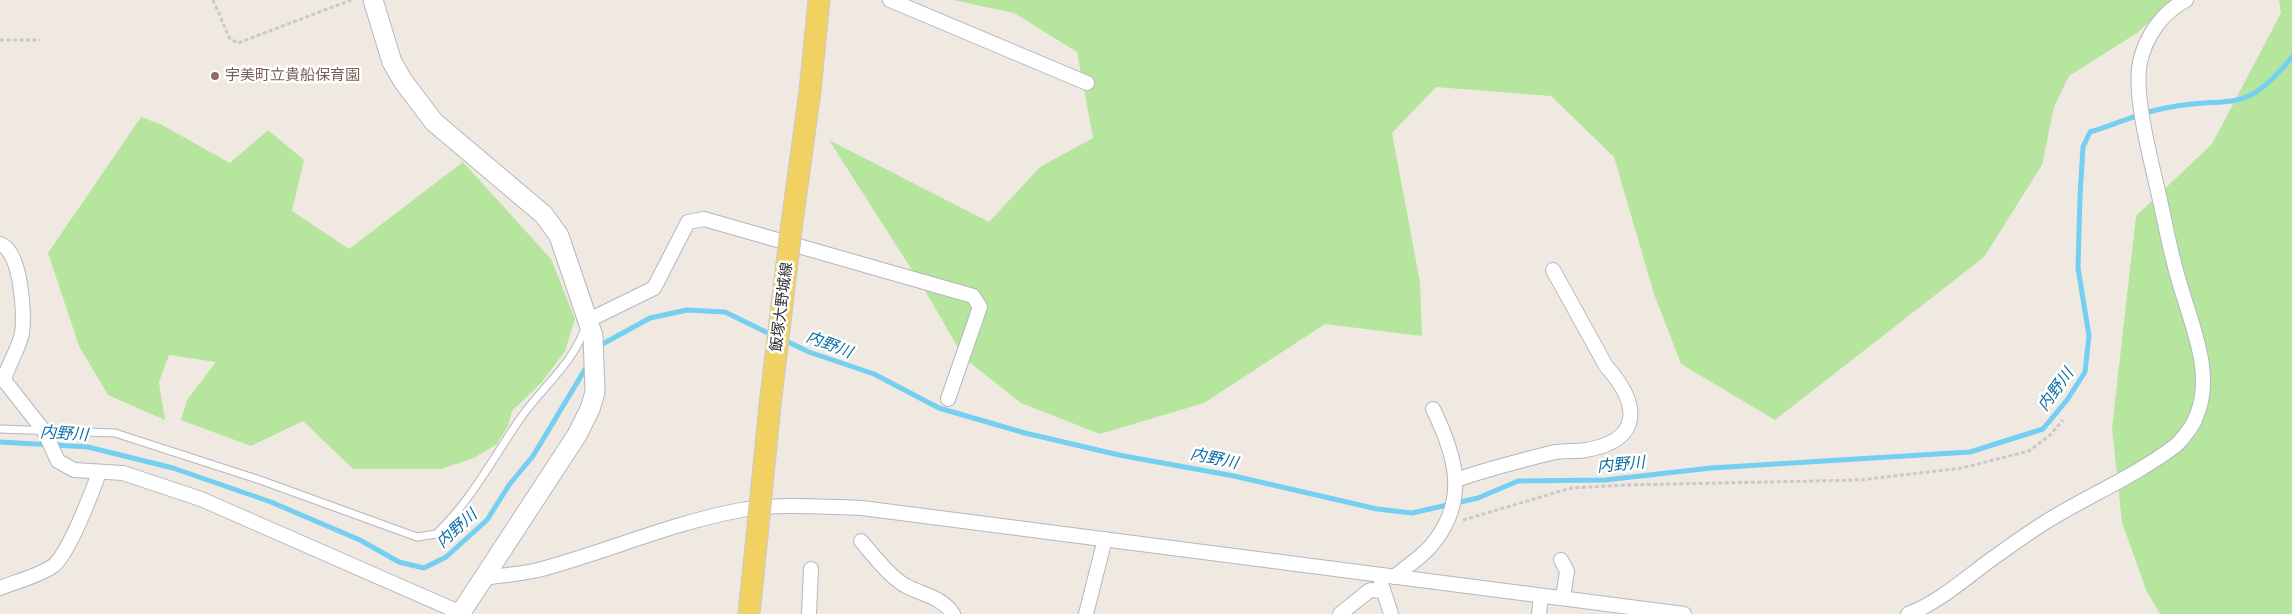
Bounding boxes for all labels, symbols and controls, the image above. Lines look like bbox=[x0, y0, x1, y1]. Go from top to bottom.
place label: 宇美町立貴船保育園 bbox=[225, 67, 360, 85]
marker: 宇美町立貴船保育園 bbox=[209, 70, 221, 82]
street label: 飯塚大野城線 bbox=[768, 261, 796, 353]
water label: 内野川 bbox=[803, 327, 855, 363]
water label: 内野川 bbox=[2034, 365, 2078, 415]
water label: 内野川 bbox=[39, 423, 89, 445]
water label: 内野川 bbox=[1189, 445, 1239, 473]
water label: 内野川 bbox=[1596, 453, 1646, 477]
water label: 内野川 bbox=[433, 506, 481, 552]

